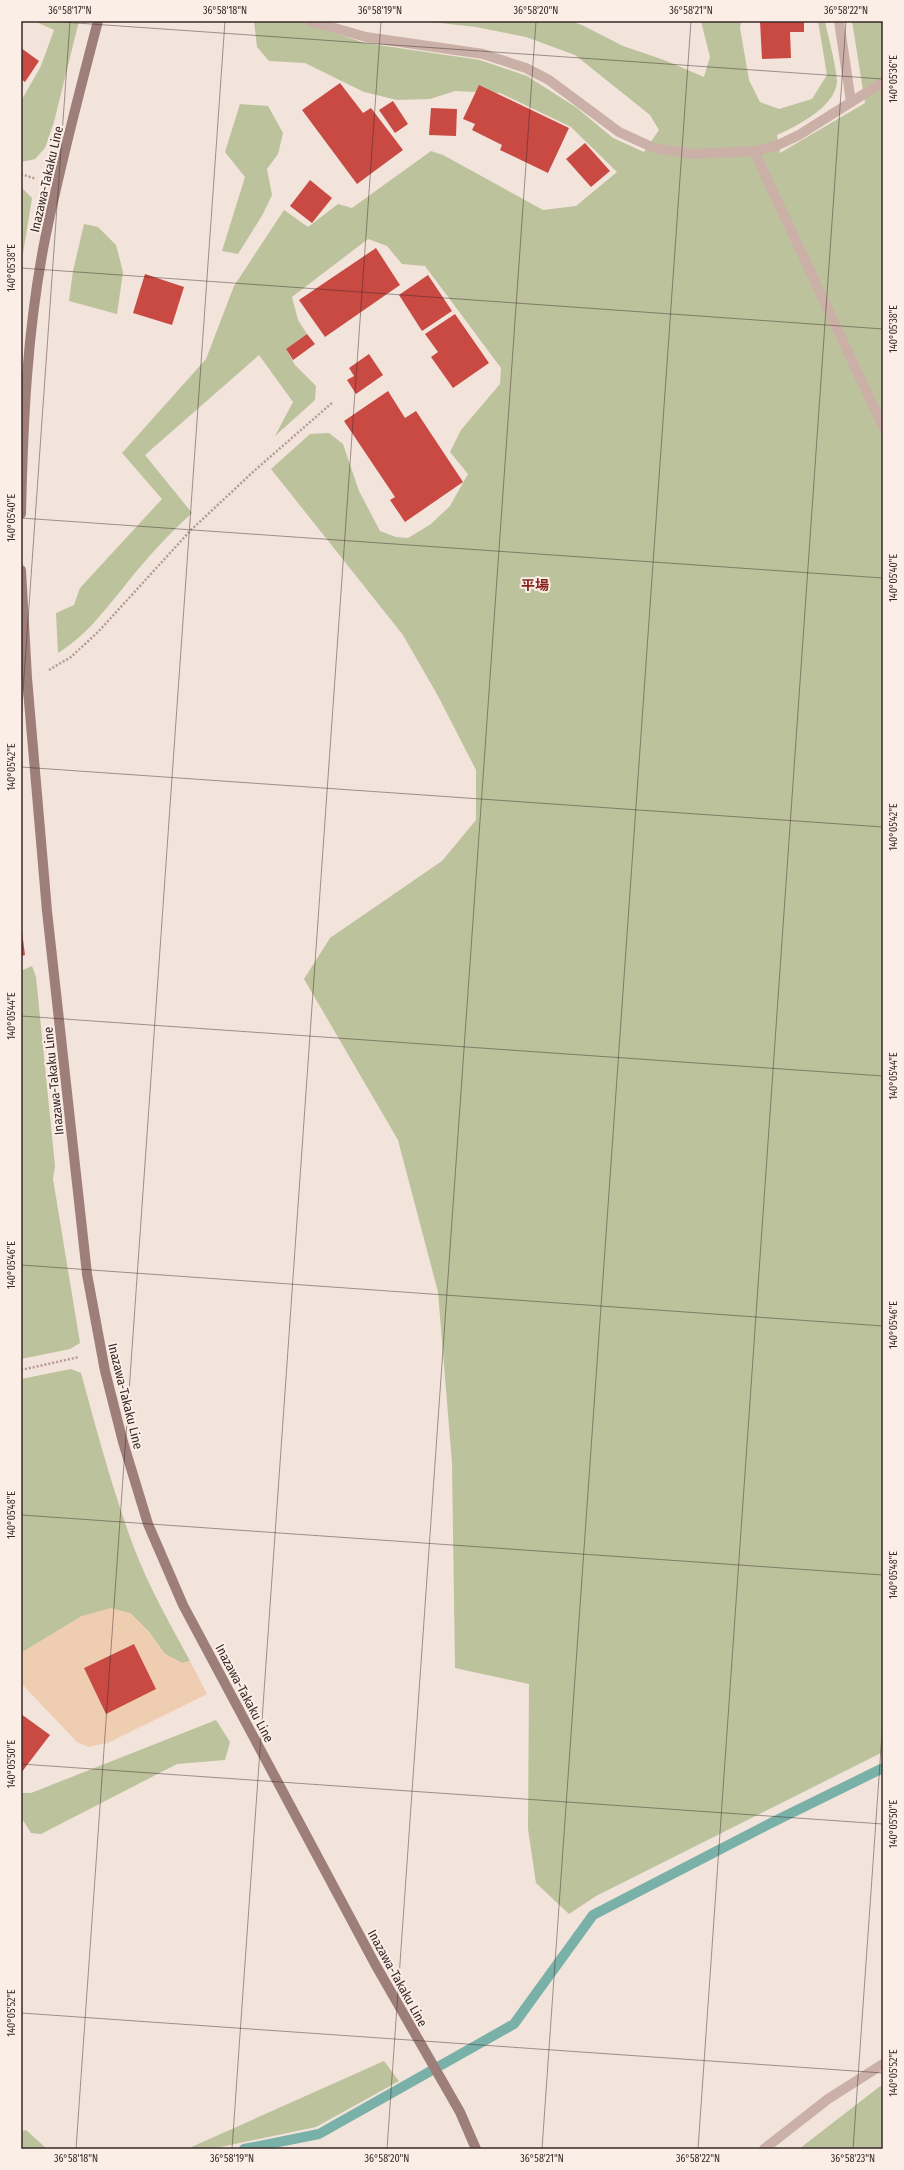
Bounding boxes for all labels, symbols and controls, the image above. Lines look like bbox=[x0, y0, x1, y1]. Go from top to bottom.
text: 36°58'17"N bbox=[48, 5, 92, 17]
text: 36°58'18"N bbox=[203, 5, 247, 17]
text: 36°58'19"N bbox=[358, 5, 402, 17]
text: 36°58'20"N bbox=[514, 5, 558, 17]
text: 36°58'21"N bbox=[669, 5, 713, 17]
text: 36°58'22"N bbox=[824, 5, 868, 17]
text: 140°05'36"E bbox=[888, 55, 900, 103]
street label: Inazawa-Takaku Line bbox=[27, 124, 66, 234]
text: 140°05'38"E bbox=[6, 244, 18, 292]
text: 140°05'38"E bbox=[888, 305, 900, 353]
text: 140°05'40"E bbox=[6, 494, 18, 542]
text: 140°05'40"E bbox=[888, 554, 900, 602]
district label: 平場 bbox=[521, 577, 549, 594]
text: 140°05'42"E bbox=[6, 743, 18, 791]
text: 140°05'42"E bbox=[888, 803, 900, 851]
text: 140°05'44"E bbox=[6, 992, 18, 1040]
street label: Inazawa-Takaku Line bbox=[40, 1026, 67, 1136]
text: 140°05'44"E bbox=[888, 1052, 900, 1100]
text: 140°05'46"E bbox=[6, 1241, 18, 1289]
text: 140°05'46"E bbox=[888, 1301, 900, 1349]
street label: Inazawa-Takaku Line bbox=[105, 1342, 146, 1451]
text: 140°05'48"E bbox=[6, 1491, 18, 1539]
text: 140°05'48"E bbox=[888, 1551, 900, 1599]
street label: Inazawa-Takaku Line bbox=[212, 1642, 277, 1745]
text: 140°05'50"E bbox=[6, 1740, 18, 1788]
text: 140°05'50"E bbox=[888, 1800, 900, 1848]
street label: Inazawa-Takaku Line bbox=[365, 1927, 430, 2029]
text: 140°05'52"E bbox=[6, 1989, 18, 2037]
text: 140°05'52"E bbox=[888, 2049, 900, 2097]
text: 36°58'18"N bbox=[54, 2153, 98, 2165]
text: 36°58'19"N bbox=[210, 2153, 254, 2165]
text: 36°58'20"N bbox=[365, 2153, 409, 2165]
text: 36°58'21"N bbox=[520, 2153, 564, 2165]
text: 36°58'22"N bbox=[676, 2153, 720, 2165]
text: 36°58'23"N bbox=[831, 2153, 875, 2165]

